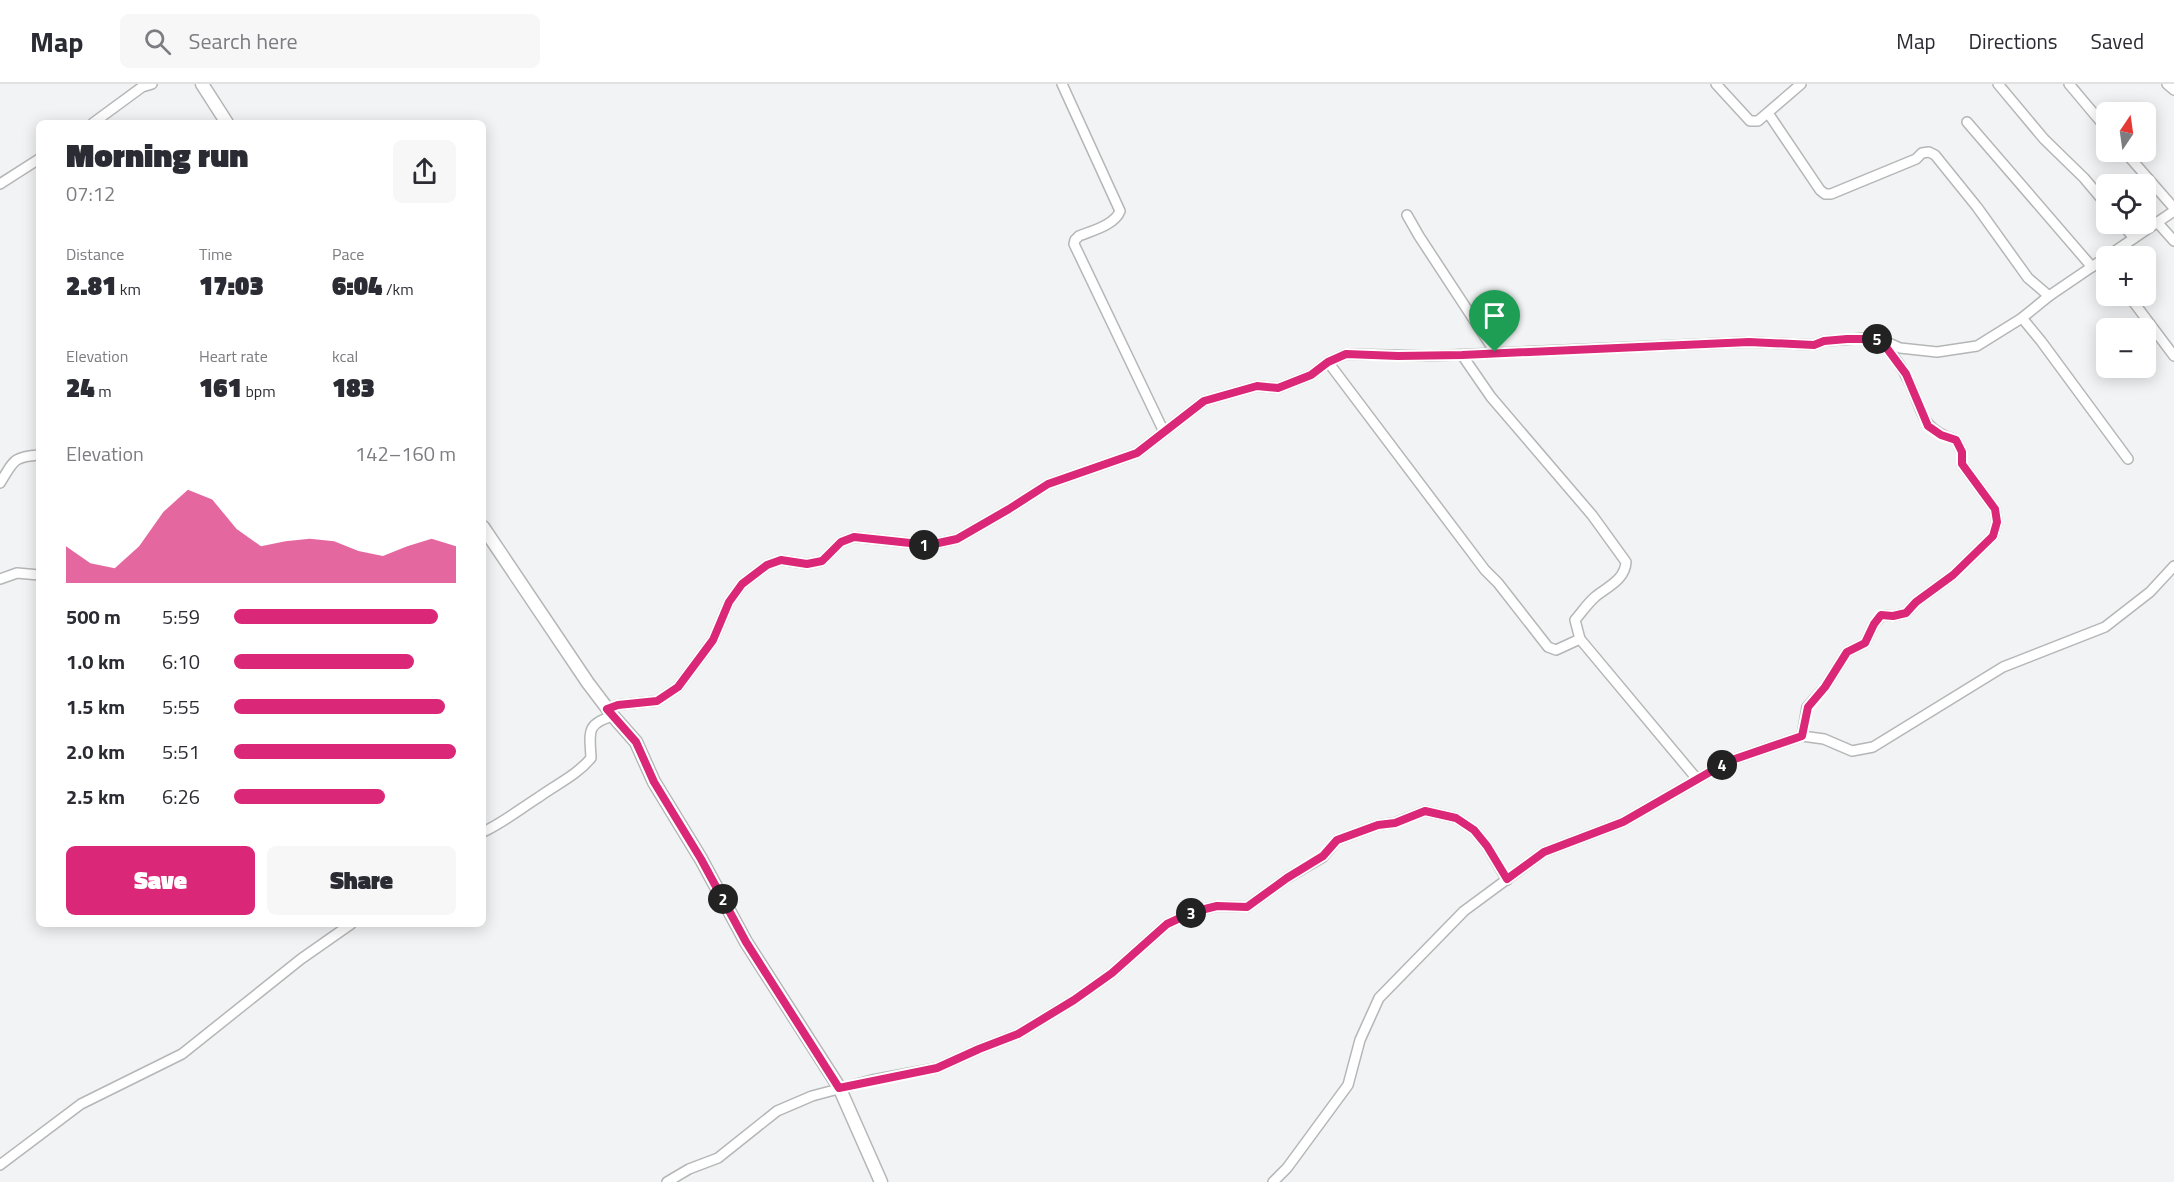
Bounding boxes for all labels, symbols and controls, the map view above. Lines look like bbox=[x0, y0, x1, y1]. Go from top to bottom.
search box bbox=[120, 14, 540, 68]
text: Map bbox=[30, 20, 84, 63]
text: Search here bbox=[189, 24, 298, 58]
icon: search bbox=[141, 25, 174, 58]
text: Map bbox=[1896, 25, 1936, 57]
text: Directions bbox=[1969, 25, 2058, 57]
text: Saved bbox=[2091, 25, 2144, 57]
north arrow bbox=[2096, 102, 2156, 162]
map controls bbox=[2096, 102, 2156, 378]
text: Morning run bbox=[66, 130, 248, 180]
button: share bbox=[393, 140, 456, 203]
button: locate bbox=[2096, 174, 2156, 234]
text: 07:12 bbox=[66, 178, 115, 209]
text: Distance bbox=[66, 242, 124, 266]
text: Time bbox=[199, 242, 232, 266]
text: Pace bbox=[332, 242, 364, 266]
button: + bbox=[2096, 246, 2156, 306]
text: 2.81 bbox=[66, 266, 116, 305]
text: 17:03 bbox=[199, 266, 264, 305]
text: 6:04 bbox=[332, 266, 382, 305]
text: km bbox=[116, 277, 141, 301]
text: /km bbox=[382, 277, 414, 301]
pin bbox=[1469, 290, 1520, 352]
icon: arrive bbox=[1478, 299, 1511, 332]
button: − bbox=[2096, 318, 2156, 378]
pin: 5 bbox=[1862, 324, 1892, 354]
text: 5 bbox=[1873, 327, 1881, 351]
text: Elevation bbox=[66, 344, 128, 368]
text: Heart rate bbox=[199, 344, 268, 368]
text: kcal bbox=[332, 344, 358, 368]
text: 24 bbox=[66, 368, 95, 407]
text: 161 bbox=[199, 368, 242, 407]
text: 183 bbox=[332, 368, 375, 407]
text: m bbox=[95, 379, 112, 403]
text: bpm bbox=[242, 379, 276, 403]
text: Elevation bbox=[66, 438, 144, 469]
text: 142–160 m bbox=[355, 438, 456, 469]
pin: 1 bbox=[909, 530, 939, 560]
text: 1 bbox=[920, 533, 928, 557]
text: 500 m bbox=[66, 601, 121, 632]
text: 5:59 bbox=[162, 601, 200, 632]
text: 1.0 km bbox=[66, 646, 125, 677]
text: 6:10 bbox=[162, 646, 200, 677]
text: 1.5 km bbox=[66, 691, 125, 722]
text: 5:55 bbox=[162, 691, 200, 722]
text: 2.0 km bbox=[66, 736, 125, 767]
text: 5:51 bbox=[162, 736, 200, 767]
pin: 4 bbox=[1707, 750, 1737, 780]
text: 4 bbox=[1718, 753, 1726, 777]
text: 2.5 km bbox=[66, 781, 125, 812]
text: 6:26 bbox=[162, 781, 200, 812]
button: Save bbox=[66, 846, 255, 915]
button: Share bbox=[267, 846, 456, 915]
pin: 2 bbox=[708, 884, 738, 914]
text: 2 bbox=[719, 887, 727, 911]
pin: 3 bbox=[1176, 898, 1206, 928]
text: 3 bbox=[1187, 901, 1195, 925]

